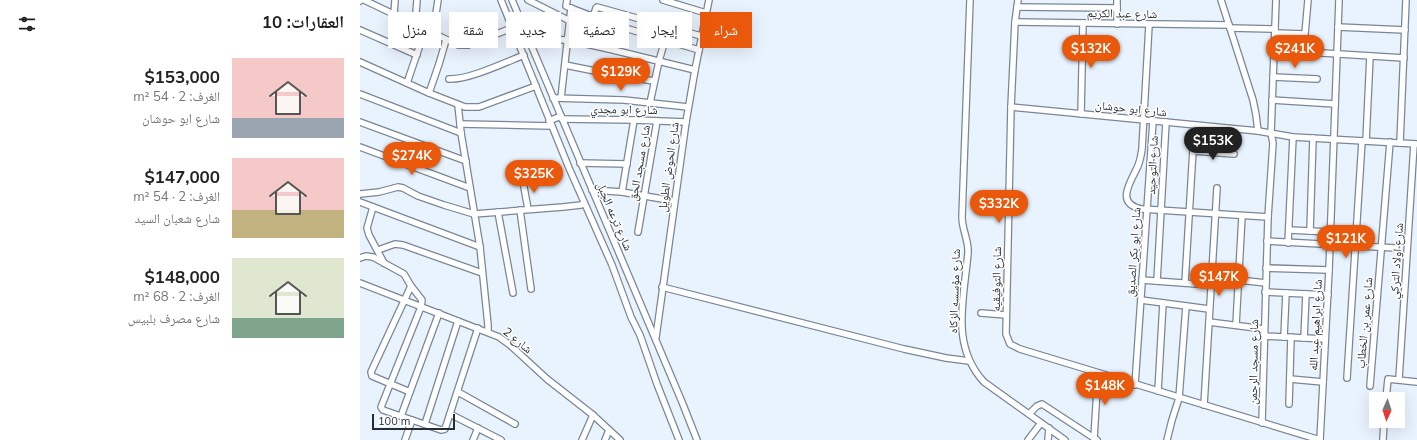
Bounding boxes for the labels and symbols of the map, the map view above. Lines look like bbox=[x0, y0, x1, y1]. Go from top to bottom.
street label: شارع عبد الكريم bbox=[1087, 5, 1157, 22]
pin: $132K bbox=[1063, 35, 1119, 69]
pin: $241K bbox=[1267, 35, 1323, 69]
pin: $129K bbox=[593, 58, 649, 92]
street label: شارع ابو حوشان bbox=[1094, 97, 1168, 120]
street label: شارع ابو مجدي bbox=[590, 101, 658, 120]
street label: شارع الحوض الطويل bbox=[654, 121, 683, 213]
street label: شارع مسجد الحق bbox=[625, 124, 654, 203]
pin: $153K bbox=[1185, 127, 1241, 161]
street label: شارع التوحيد bbox=[1143, 135, 1162, 195]
pin: $274K bbox=[384, 142, 440, 176]
pin: $325K bbox=[506, 160, 562, 194]
street label: شارع ترعه الجبل bbox=[593, 179, 636, 253]
pin: $332K bbox=[971, 190, 1027, 224]
street label: شارع ابو بكر الصديق bbox=[1122, 207, 1145, 297]
street label: شارع اولاد التركي bbox=[1386, 222, 1409, 300]
pin: $121K bbox=[1318, 225, 1374, 259]
street label: شارع التوفيقيه bbox=[988, 246, 1005, 312]
street label: شارع مؤسسه الزكاه bbox=[945, 248, 964, 334]
pin: $147K bbox=[1191, 263, 1247, 297]
street label: شارع عمر بن الخطاب bbox=[1353, 277, 1376, 369]
street label: شارع ابراهيم عبد الله bbox=[1305, 279, 1326, 371]
street label: شارع مسجد الرحمن bbox=[1245, 319, 1262, 405]
street label: شارع 2 bbox=[500, 324, 536, 357]
pin: $148K bbox=[1077, 372, 1133, 406]
north arrow bbox=[1369, 392, 1405, 428]
scale bar bbox=[372, 412, 455, 431]

